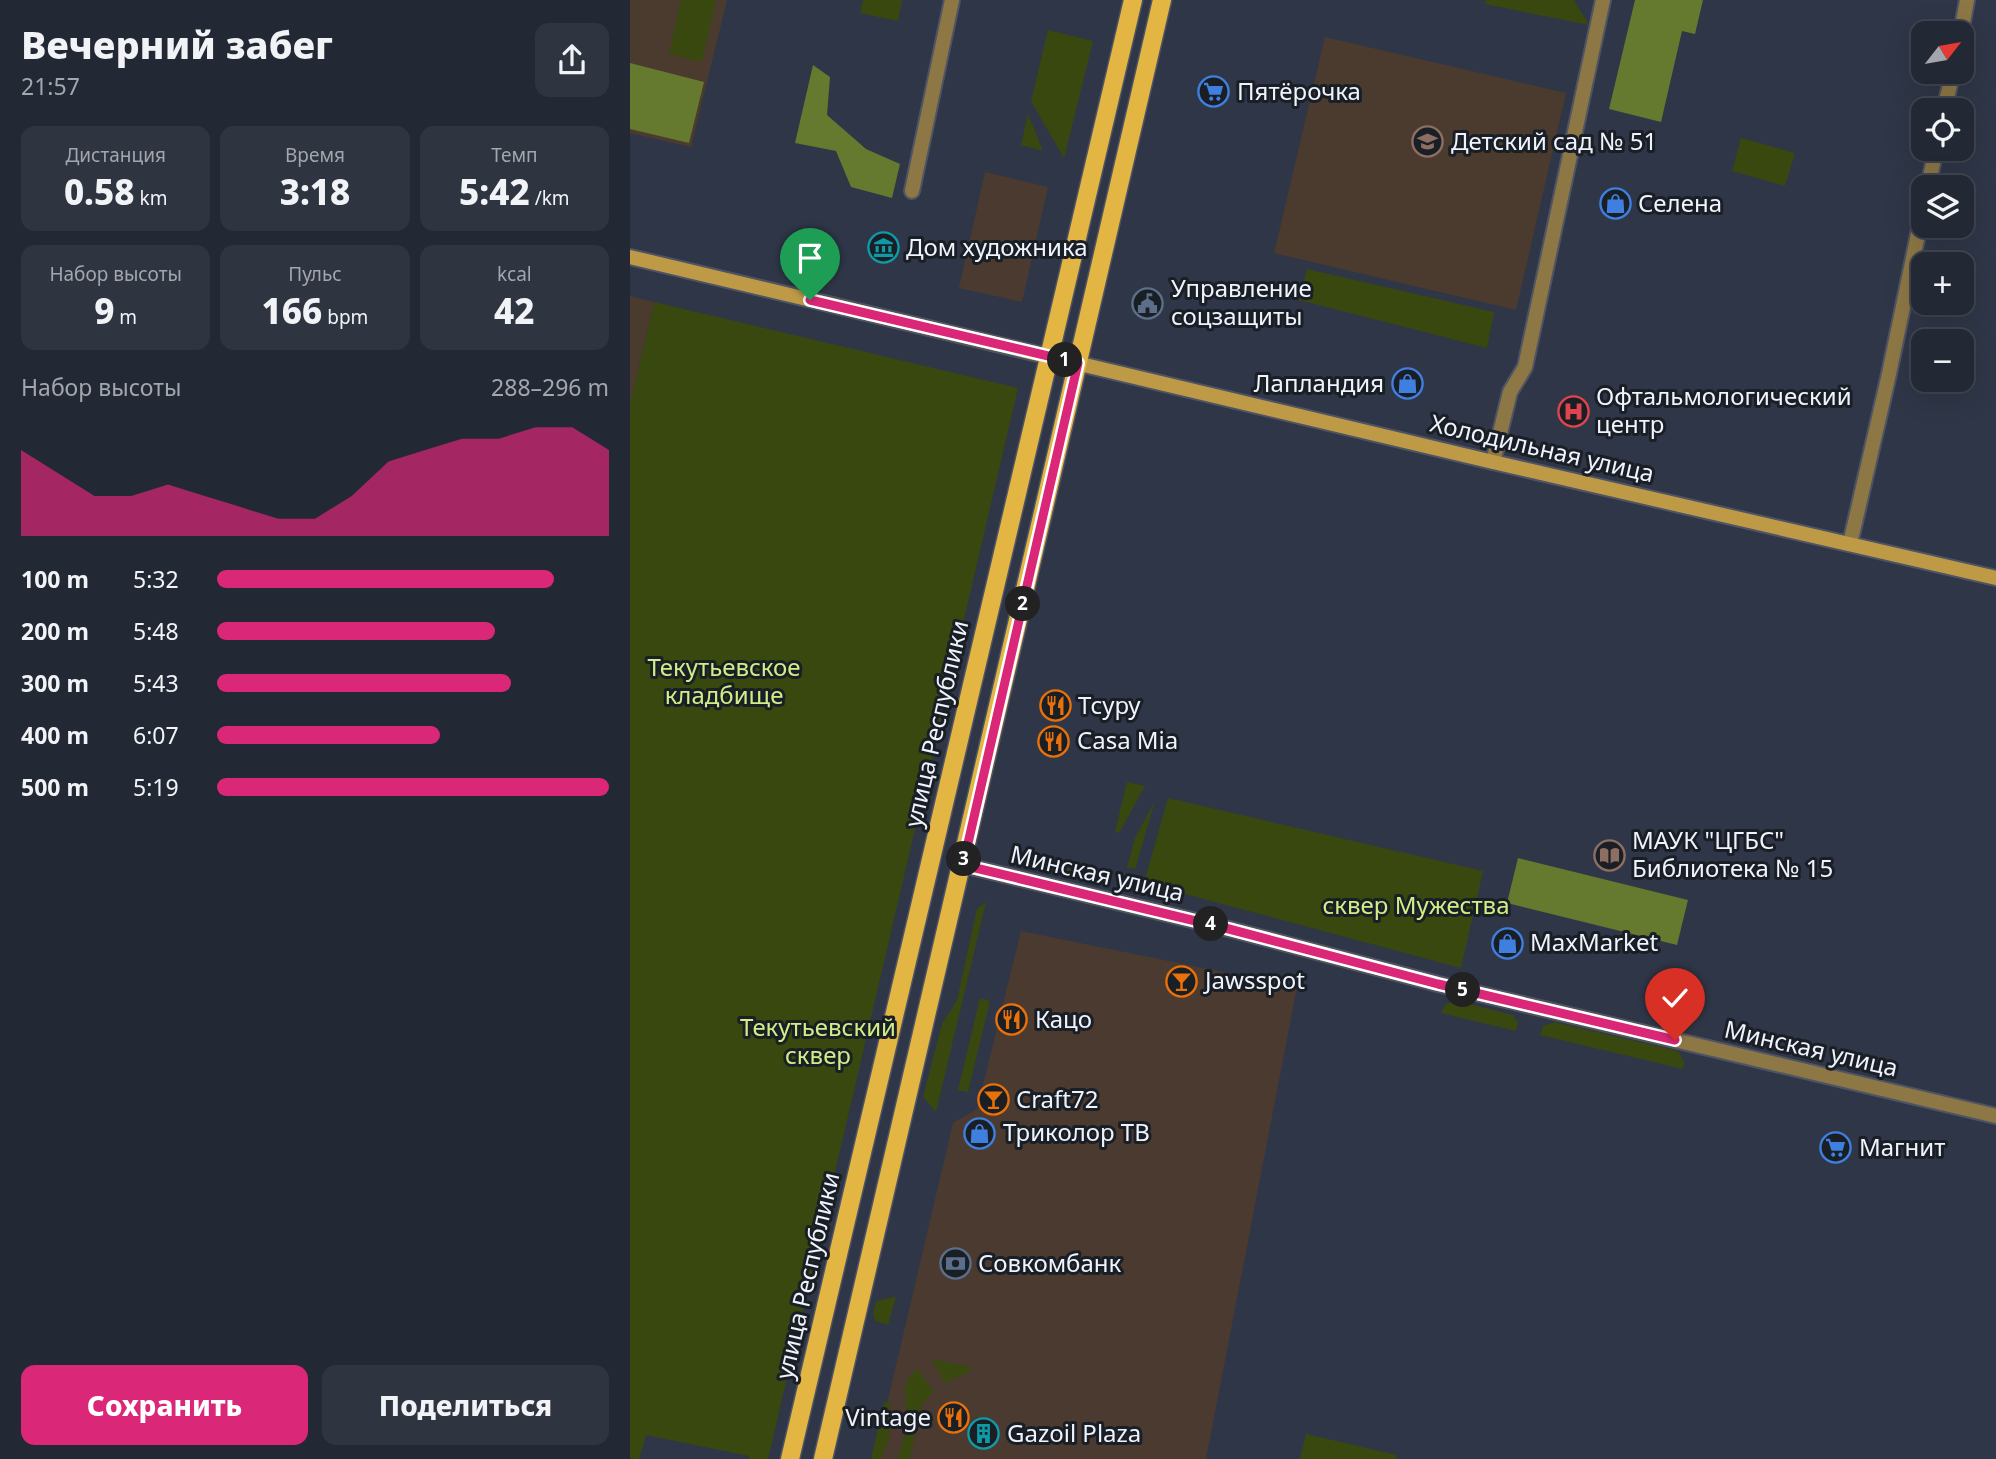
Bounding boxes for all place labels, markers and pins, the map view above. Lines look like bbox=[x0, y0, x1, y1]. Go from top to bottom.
place label: Пятёрочка bbox=[1237, 74, 1361, 107]
supermarket icon: Пятёрочка bbox=[1197, 75, 1231, 109]
place label: Детский сад № 51 bbox=[1451, 124, 1657, 157]
school or university icon: Детский сад № 51 bbox=[1411, 125, 1445, 159]
place label: Селена bbox=[1638, 186, 1722, 219]
shop icon: Селена bbox=[1598, 187, 1632, 221]
pin bbox=[780, 228, 840, 300]
place label: Дом художника bbox=[906, 230, 1088, 263]
museum icon: Дом художника bbox=[866, 231, 900, 265]
place label: Управление соцзащиты bbox=[1171, 271, 1312, 332]
public building icon: Управление соцзащиты bbox=[1131, 286, 1165, 320]
pin: 1 bbox=[1048, 342, 1082, 378]
place label: Лапландия bbox=[1254, 366, 1384, 399]
shop icon: Лапландия bbox=[1390, 367, 1424, 401]
place label: Офтальмологический центр bbox=[1596, 379, 1852, 440]
hospital icon: Офтальмологический центр bbox=[1556, 394, 1590, 428]
pin: 2 bbox=[1006, 586, 1040, 622]
place label: Тсуру bbox=[1078, 688, 1141, 721]
restaurant icon: Тсуру bbox=[1038, 689, 1072, 723]
place label: Casa Mia bbox=[1077, 723, 1178, 756]
restaurant icon: Casa Mia bbox=[1037, 724, 1071, 758]
place label: МАУК "ЦГБС" Библиотека № 15 bbox=[1632, 823, 1833, 884]
library icon: МАУК "ЦГБС" Библиотека № 15 bbox=[1592, 838, 1626, 872]
pin: 3 bbox=[946, 842, 982, 876]
pin: 4 bbox=[1194, 906, 1228, 942]
place label: MaxMarket bbox=[1530, 925, 1658, 958]
shop icon: MaxMarket bbox=[1490, 926, 1524, 960]
place label: Jawsspot bbox=[1203, 963, 1305, 996]
bar icon: Jawsspot bbox=[1165, 964, 1199, 998]
pin bbox=[1645, 968, 1705, 1040]
pin: 5 bbox=[1446, 972, 1480, 1007]
place label: Кацо bbox=[1035, 1002, 1092, 1035]
restaurant icon: Кацо bbox=[995, 1003, 1029, 1037]
place label: Craft72 bbox=[1016, 1082, 1098, 1115]
bar icon: Craft72 bbox=[976, 1083, 1010, 1117]
place label: Триколор ТВ bbox=[1003, 1115, 1150, 1148]
shop icon: Триколор ТВ bbox=[963, 1116, 997, 1150]
place label: Магнит bbox=[1859, 1130, 1945, 1163]
supermarket icon: Магнит bbox=[1819, 1131, 1853, 1165]
place label: Совкомбанк bbox=[978, 1246, 1122, 1279]
bank icon: Совкомбанк bbox=[938, 1247, 972, 1281]
place label: Vintage bbox=[845, 1400, 931, 1433]
restaurant icon: Vintage bbox=[937, 1401, 971, 1435]
place label: Gazoil Plaza bbox=[1007, 1416, 1141, 1449]
building icon: Gazoil Plaza bbox=[967, 1417, 1001, 1451]

